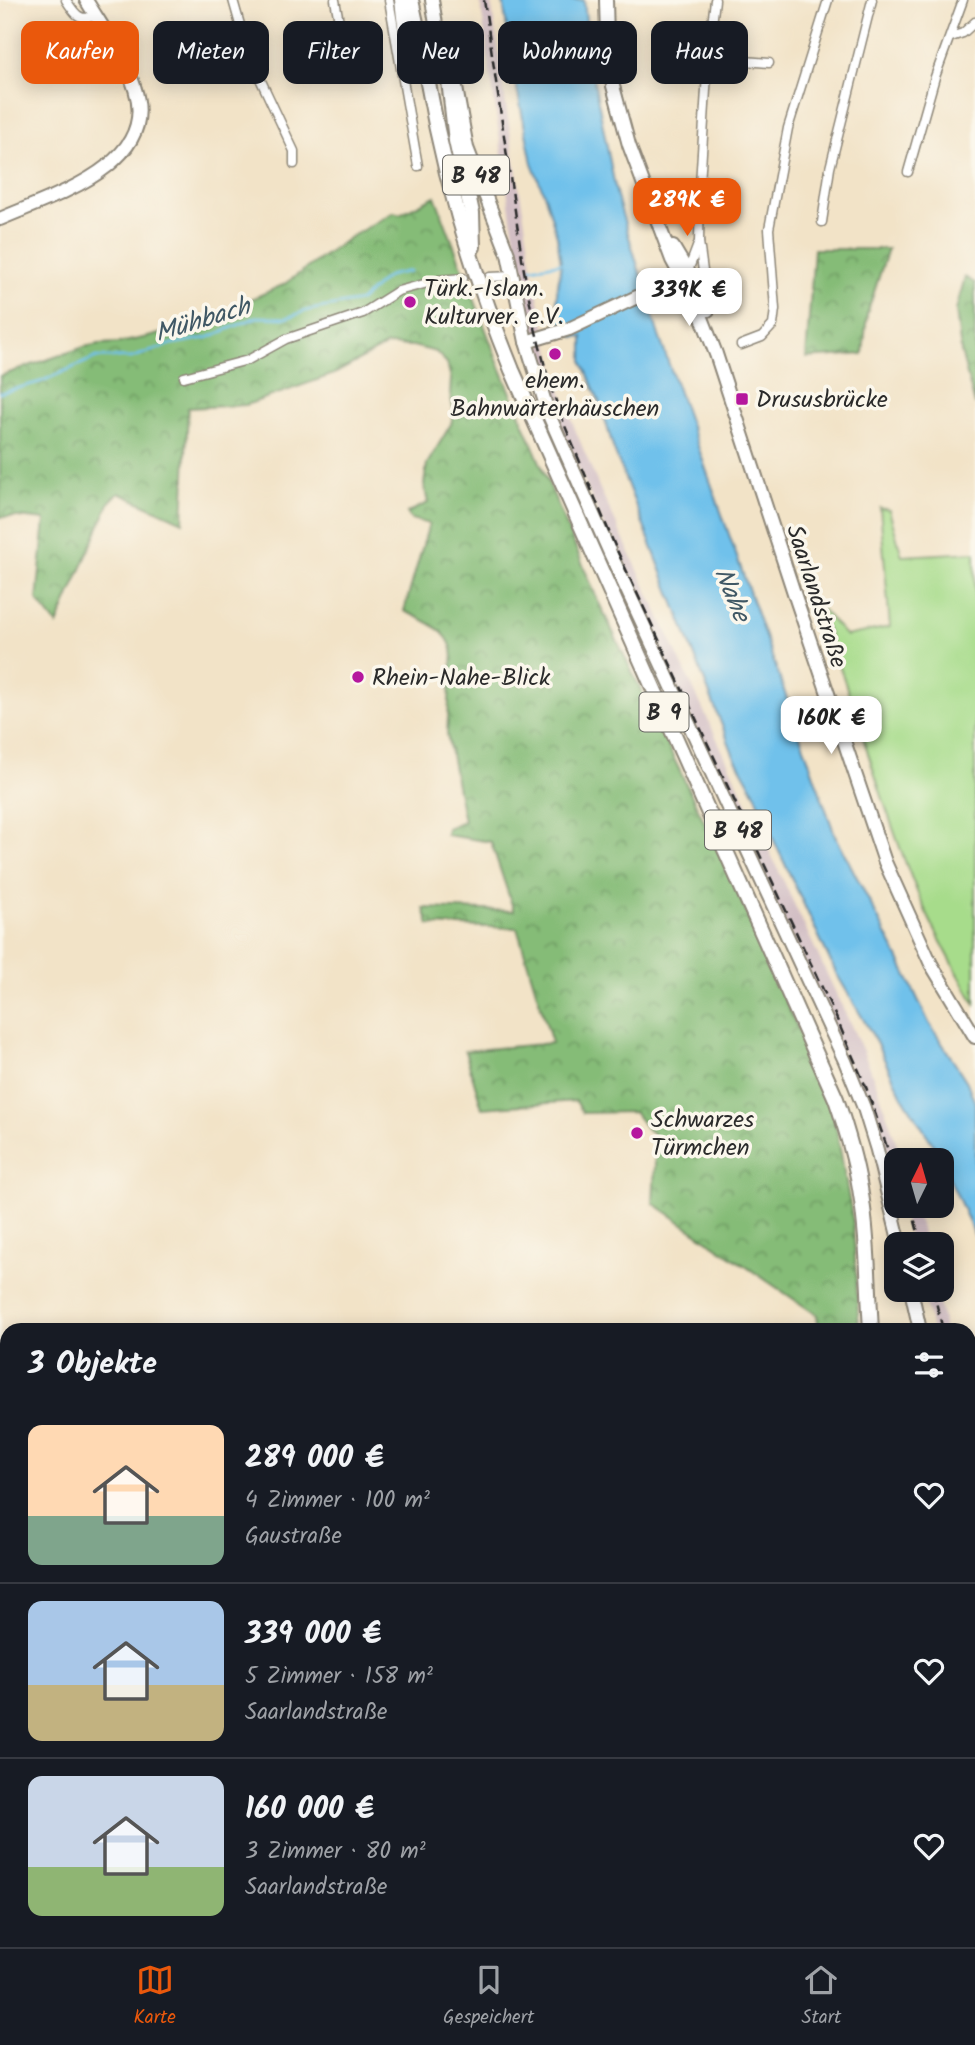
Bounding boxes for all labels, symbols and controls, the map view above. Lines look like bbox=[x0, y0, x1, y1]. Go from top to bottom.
chip: Kaufen bbox=[21, 21, 139, 84]
chip: Mieten bbox=[153, 21, 269, 84]
chip: Filter bbox=[283, 21, 383, 84]
chip: Neu bbox=[397, 21, 484, 84]
chip: Wohnung bbox=[498, 21, 637, 84]
chip: Haus bbox=[651, 21, 748, 84]
road number: B 48 bbox=[443, 156, 509, 194]
pin: 289K € bbox=[630, 178, 744, 238]
text: 289K € bbox=[649, 183, 725, 219]
pin: 339K € bbox=[632, 268, 746, 328]
place label: Türk.-Islam. Kulturver. e.V. bbox=[424, 270, 564, 337]
text: 339K € bbox=[652, 273, 726, 309]
water label: Mühbach bbox=[149, 286, 258, 355]
marker: Türk.-Islam. Kulturver. e.V. bbox=[402, 294, 418, 310]
marker: ehem. Bahnwärterhäuschen bbox=[547, 346, 563, 362]
place label: ehem. Bahnwärterhäuschen bbox=[451, 362, 659, 429]
place label: Drususbrücke bbox=[756, 381, 888, 420]
marker: Drususbrücke bbox=[734, 391, 750, 407]
street label: Saarlandstraße bbox=[774, 520, 857, 673]
water label: Nahe bbox=[701, 561, 762, 630]
place label: Rhein-Nahe-Blick bbox=[372, 659, 551, 698]
marker: Rhein-Nahe-Blick bbox=[350, 669, 366, 685]
road number: B 9 bbox=[640, 692, 688, 732]
pin: 160K € bbox=[774, 696, 888, 756]
text: 160K € bbox=[797, 701, 865, 737]
road number: B 48 bbox=[705, 810, 771, 850]
place label: Schwarzes Türmchen bbox=[651, 1101, 754, 1168]
marker: Schwarzes Türmchen bbox=[629, 1125, 645, 1141]
north arrow bbox=[884, 1148, 954, 1218]
map controls bbox=[884, 1148, 954, 1302]
button: layers bbox=[884, 1232, 954, 1302]
text: 3 Objekte bbox=[28, 1341, 157, 1389]
icon: filters bbox=[910, 1346, 948, 1384]
text: 289 000 € bbox=[245, 1435, 384, 1483]
icon: home bbox=[84, 1453, 168, 1537]
icon: heart bbox=[910, 1476, 948, 1514]
text: 4 Zimmer · 100 m² bbox=[245, 1483, 430, 1519]
text: Gaustraße bbox=[245, 1519, 342, 1555]
text: 339 000 € bbox=[245, 1611, 381, 1659]
icon: home bbox=[84, 1629, 168, 1713]
icon: heart bbox=[910, 1652, 948, 1690]
text: 5 Zimmer · 158 m² bbox=[245, 1659, 433, 1695]
text: Saarlandstraße bbox=[245, 1695, 387, 1731]
text: 160 000 € bbox=[245, 1786, 374, 1834]
icon: home bbox=[84, 1804, 168, 1888]
icon: heart bbox=[910, 1827, 948, 1865]
text: 3 Zimmer · 80 m² bbox=[245, 1834, 426, 1870]
text: Saarlandstraße bbox=[245, 1870, 387, 1906]
tab: Karte bbox=[134, 1961, 176, 2033]
tab: Gespeichert bbox=[443, 1961, 534, 2033]
tab: Start bbox=[801, 1961, 841, 2033]

